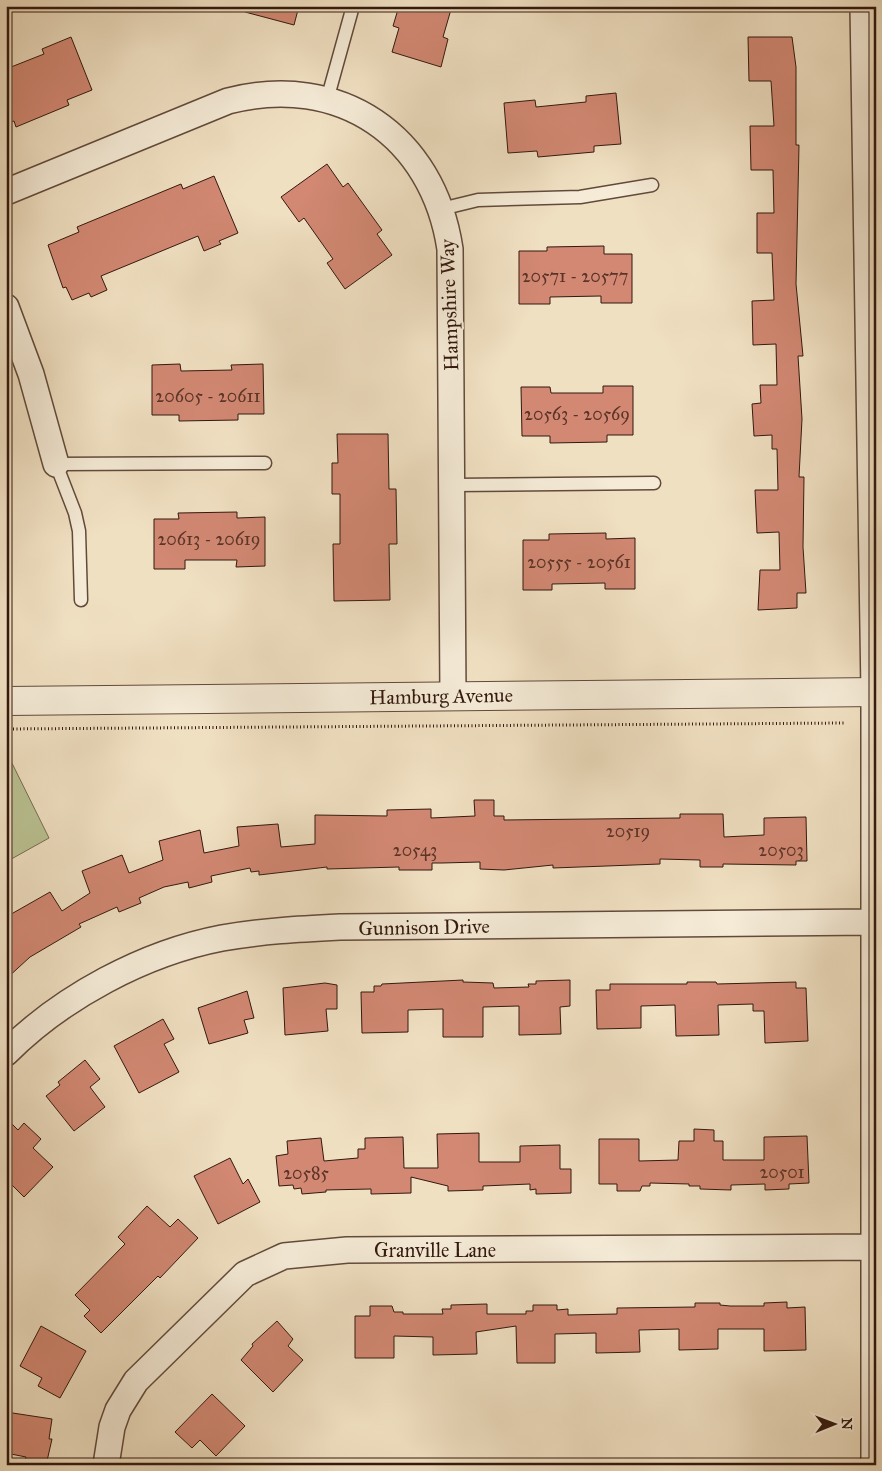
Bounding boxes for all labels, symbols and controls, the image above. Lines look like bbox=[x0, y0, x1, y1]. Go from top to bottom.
street label: Hampshire Way bbox=[435, 238, 463, 371]
house number: 20571 - 20577 bbox=[522, 265, 628, 287]
house number: 20605 - 20611 bbox=[155, 385, 261, 407]
house number: 20563 - 20569 bbox=[524, 403, 630, 425]
house number: 20613 - 20619 bbox=[157, 528, 261, 550]
house number: 20555 - 20561 bbox=[527, 551, 631, 573]
street label: Hamburg Avenue bbox=[369, 683, 513, 710]
house number: 20519 bbox=[606, 820, 650, 842]
house number: 20543 bbox=[393, 839, 437, 861]
house number: 20503 bbox=[758, 839, 804, 861]
street label: Gunnison Drive bbox=[358, 914, 490, 940]
house number: 20501 bbox=[759, 1161, 805, 1183]
house number: 20585 bbox=[283, 1162, 329, 1184]
street label: Granville Lane bbox=[374, 1238, 496, 1262]
north arrow bbox=[810, 1398, 860, 1448]
text: N bbox=[838, 1418, 855, 1430]

